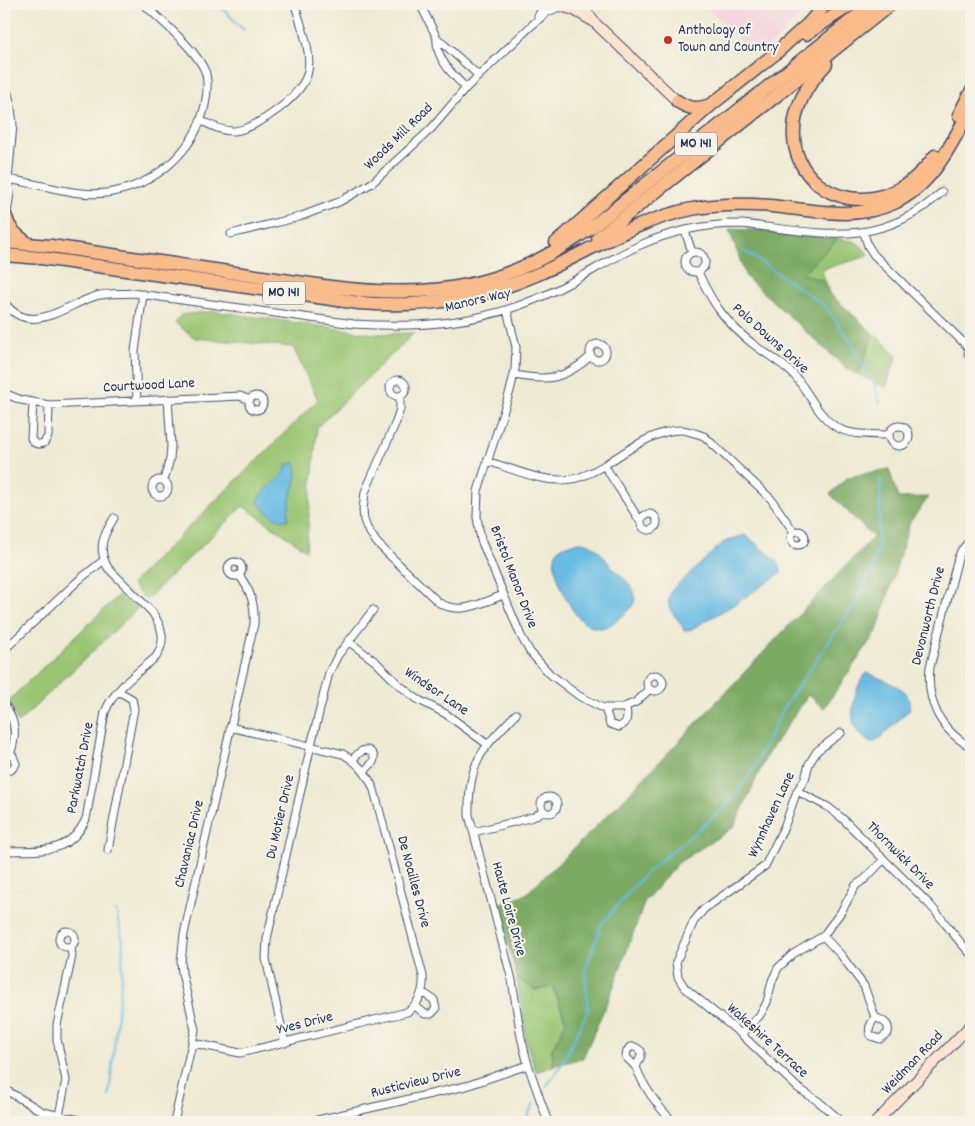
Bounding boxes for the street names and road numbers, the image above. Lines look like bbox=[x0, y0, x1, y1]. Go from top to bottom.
street label: Woods Mill Road bbox=[359, 98, 439, 176]
road number: MO 141 bbox=[675, 132, 717, 156]
road number: MO 141 bbox=[263, 282, 305, 304]
street label: Manors Way bbox=[443, 283, 514, 319]
street label: Polo Downs Drive bbox=[727, 298, 814, 380]
street label: Courtwood Lane bbox=[103, 373, 196, 399]
street label: Bristol Manor Drive bbox=[483, 523, 543, 632]
street label: Devonworth Drive bbox=[906, 564, 952, 668]
street label: Windsor Lane bbox=[399, 662, 473, 722]
street label: Parkwatch Drive bbox=[61, 720, 101, 816]
street label: Wynnhaven Lane bbox=[743, 768, 802, 862]
street label: Du Motier Drive bbox=[261, 772, 301, 861]
street label: Chavaniac Drive bbox=[169, 797, 211, 890]
street label: Thornwick Drive bbox=[861, 817, 940, 896]
street label: De Noailles Drive bbox=[390, 834, 436, 931]
street label: Haute Loire Drive bbox=[485, 859, 531, 959]
street label: Wakeshire Terrace bbox=[721, 998, 813, 1084]
street label: Yves Drive bbox=[275, 1006, 336, 1042]
street label: Weidman Road bbox=[877, 1026, 949, 1100]
street label: Rusticview Drive bbox=[369, 1061, 464, 1105]

